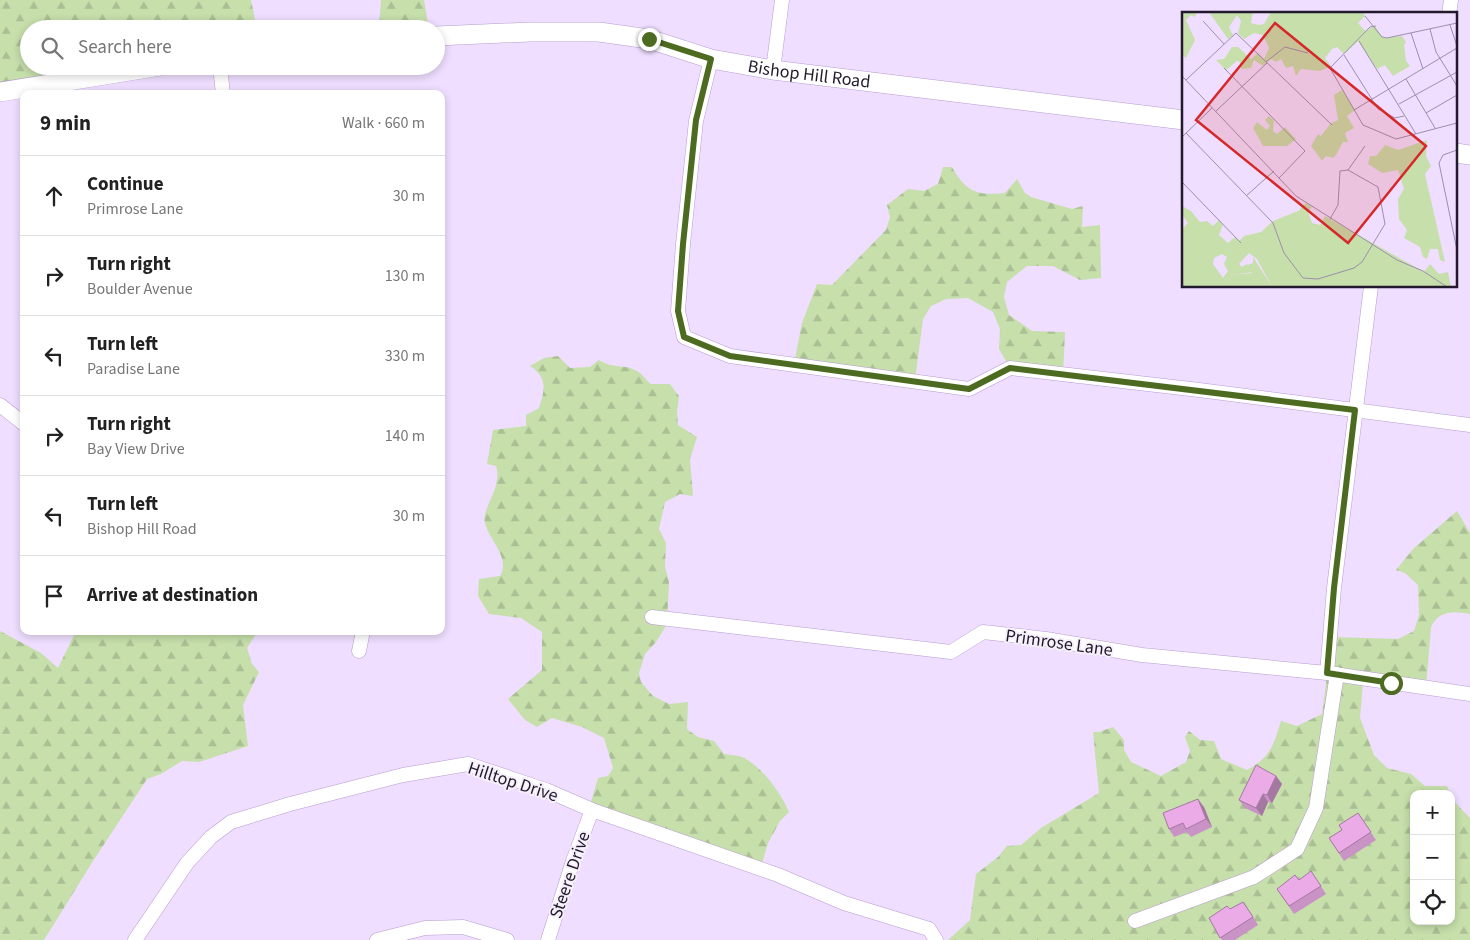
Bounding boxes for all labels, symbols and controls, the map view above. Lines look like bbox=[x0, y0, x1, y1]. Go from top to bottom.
inset map bbox=[1182, 12, 1458, 288]
search box bbox=[20, 20, 445, 75]
route end bbox=[638, 28, 661, 51]
icon: search bbox=[38, 34, 66, 62]
text: Search here bbox=[78, 34, 172, 61]
street label: Bishop Hill Road bbox=[746, 53, 872, 94]
text: 9 min bbox=[40, 108, 91, 138]
text: Walk · 660 m bbox=[342, 112, 425, 134]
text: Continue bbox=[87, 171, 164, 198]
icon: ahead bbox=[40, 182, 68, 210]
text: 30 m bbox=[393, 185, 425, 207]
text: Primrose Lane bbox=[87, 198, 183, 220]
text: Turn right bbox=[87, 251, 171, 278]
icon: right bbox=[40, 262, 68, 290]
text: 130 m bbox=[385, 265, 425, 287]
text: Boulder Avenue bbox=[87, 278, 193, 300]
text: Turn left bbox=[87, 331, 158, 358]
icon: left bbox=[40, 342, 68, 370]
text: 330 m bbox=[385, 345, 425, 367]
text: Paradise Lane bbox=[87, 358, 180, 380]
text: Turn right bbox=[87, 411, 171, 438]
icon: right bbox=[40, 422, 68, 450]
text: 140 m bbox=[385, 425, 425, 447]
text: Bay View Drive bbox=[87, 438, 185, 460]
text: Turn left bbox=[87, 491, 158, 518]
icon: left bbox=[40, 502, 68, 530]
text: 30 m bbox=[393, 505, 425, 527]
text: Bishop Hill Road bbox=[87, 518, 197, 540]
icon: arrive bbox=[40, 582, 68, 610]
text: Arrive at destination bbox=[87, 582, 258, 609]
street label: Primrose Lane bbox=[1004, 623, 1114, 663]
route start bbox=[1380, 672, 1403, 695]
street label: Hilltop Drive bbox=[465, 756, 561, 808]
map controls bbox=[1410, 790, 1455, 925]
button: + bbox=[1410, 790, 1455, 835]
street label: Steere Drive bbox=[543, 828, 597, 922]
button: − bbox=[1410, 835, 1455, 880]
button: locate bbox=[1410, 880, 1455, 925]

